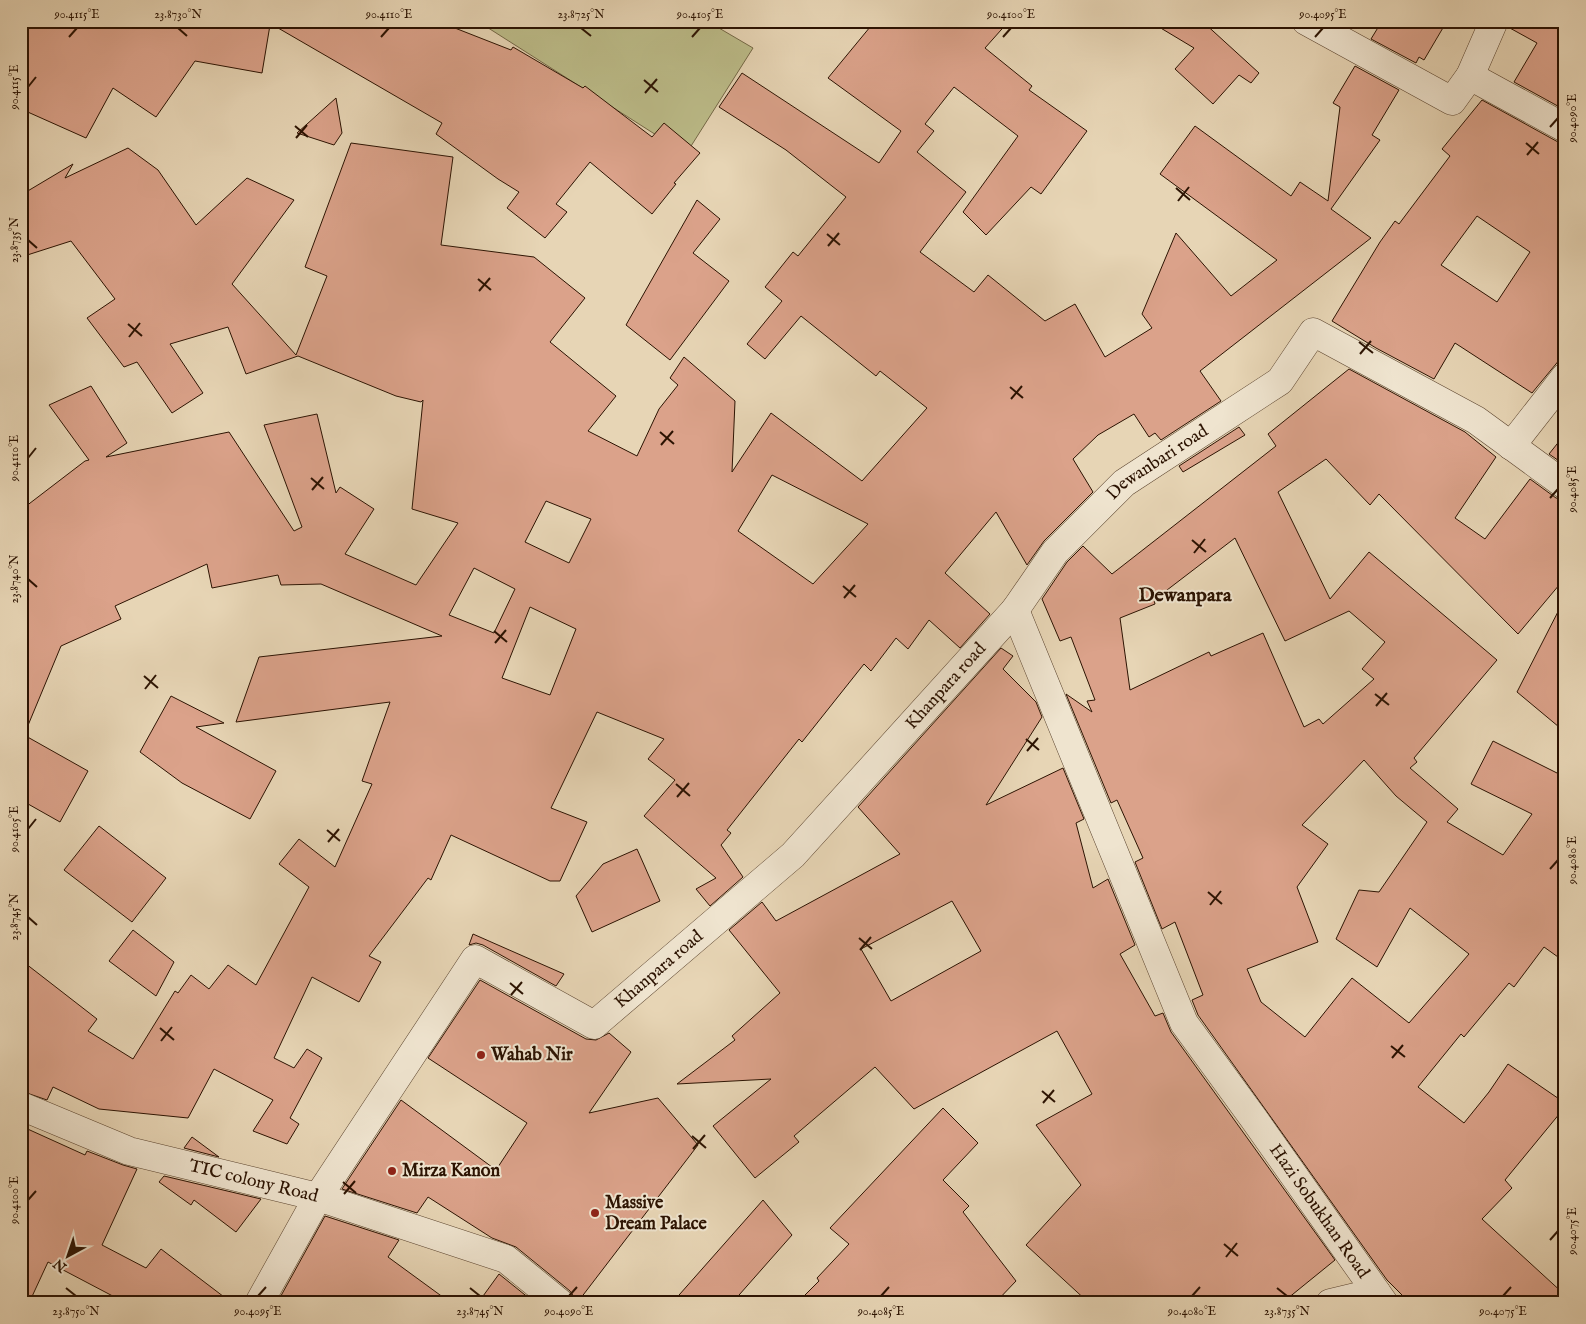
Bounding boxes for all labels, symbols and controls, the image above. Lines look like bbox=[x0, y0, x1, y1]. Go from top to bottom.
text: 90.4115°E bbox=[53, 7, 100, 22]
text: 23.8730°N bbox=[154, 7, 202, 22]
text: 90.4110°E bbox=[365, 7, 412, 22]
text: 23.8725°N bbox=[557, 7, 605, 22]
text: 90.4105°E bbox=[676, 7, 723, 22]
text: 90.4100°E bbox=[986, 7, 1035, 22]
text: 90.4095°E bbox=[1298, 7, 1347, 22]
text: 90.4115°E bbox=[7, 64, 22, 111]
text: 90.4090°E bbox=[1565, 94, 1580, 143]
text: 23.8735°N bbox=[7, 216, 22, 263]
street label: Dewanbari road bbox=[1102, 419, 1213, 505]
text: 90.4110°E bbox=[7, 435, 22, 482]
text: 90.4085°E bbox=[1565, 466, 1580, 513]
text: 23.8740°N bbox=[7, 554, 22, 603]
district label: Dewanpara bbox=[1138, 583, 1232, 608]
street label: Khanpara road bbox=[901, 638, 992, 735]
text: 90.4105°E bbox=[7, 806, 22, 853]
text: 90.4080°E bbox=[1565, 836, 1580, 885]
text: 23.8745°N bbox=[7, 893, 22, 941]
street label: Khanpara road bbox=[610, 925, 708, 1014]
place label: Wahab Nir bbox=[490, 1044, 573, 1067]
marker: Wahab Nir bbox=[475, 1049, 487, 1061]
street label: Hazi Sobukhan Road bbox=[1264, 1140, 1375, 1283]
street label: TIC colony Road bbox=[186, 1154, 321, 1208]
place label: Mirza Kanon bbox=[402, 1160, 500, 1183]
marker: Mirza Kanon bbox=[386, 1165, 398, 1177]
text: 90.4100°E bbox=[7, 1176, 22, 1225]
place label: Massive Dream Palace bbox=[605, 1192, 707, 1236]
marker: Massive Dream Palace bbox=[589, 1207, 601, 1219]
text: 90.4075°E bbox=[1565, 1207, 1580, 1256]
north arrow bbox=[42, 1232, 92, 1282]
text: N bbox=[50, 1254, 71, 1277]
text: 23.8750°N bbox=[52, 1304, 100, 1319]
text: 90.4095°E bbox=[233, 1304, 282, 1319]
text: 23.8745°N bbox=[456, 1304, 504, 1319]
text: 90.4090°E bbox=[544, 1304, 593, 1319]
text: 90.4085°E bbox=[857, 1304, 904, 1319]
text: 90.4080°E bbox=[1167, 1304, 1216, 1319]
text: 23.8735°N bbox=[1264, 1304, 1311, 1319]
text: 90.4075°E bbox=[1478, 1304, 1527, 1319]

